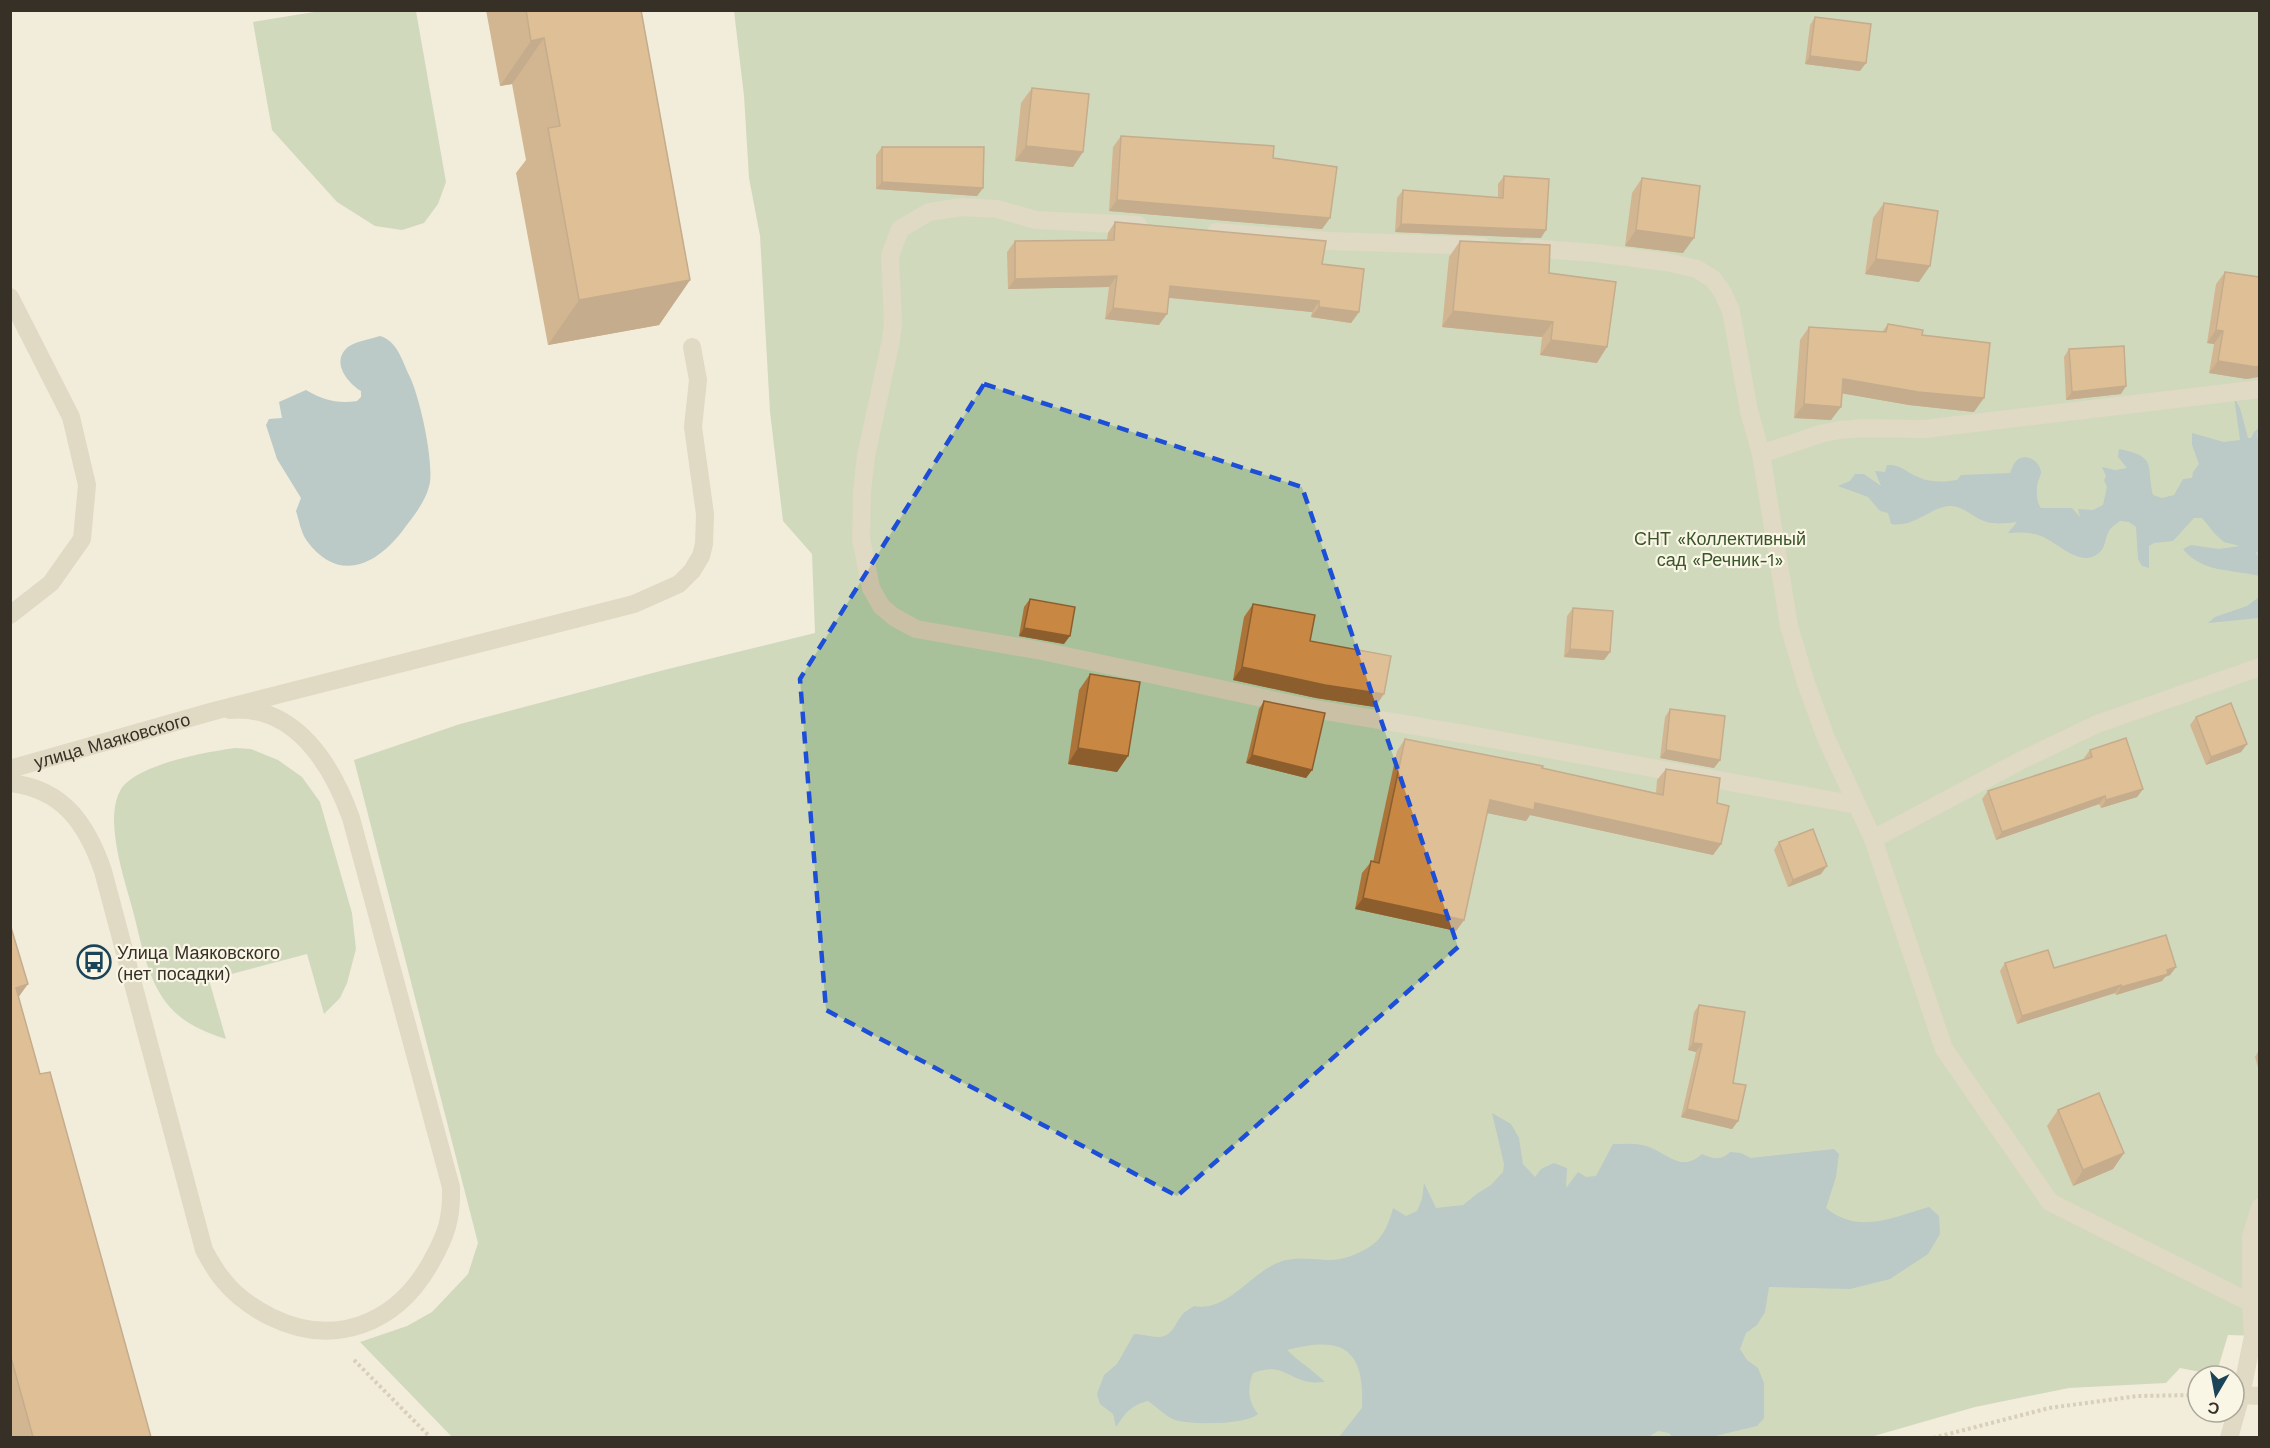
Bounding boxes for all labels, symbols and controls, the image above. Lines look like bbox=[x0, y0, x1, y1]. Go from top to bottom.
park label: СНТ «Коллективный сад «Речник-1» bbox=[1634, 528, 1806, 570]
street label: улица Маяковского bbox=[31, 708, 192, 772]
place label: Улица Маяковского (нет посадки) bbox=[117, 942, 280, 984]
bus stop icon: Улица Маяковского (нет посадки) bbox=[76, 944, 112, 980]
north arrow bbox=[2186, 1364, 2246, 1424]
text: С bbox=[2206, 1398, 2221, 1419]

